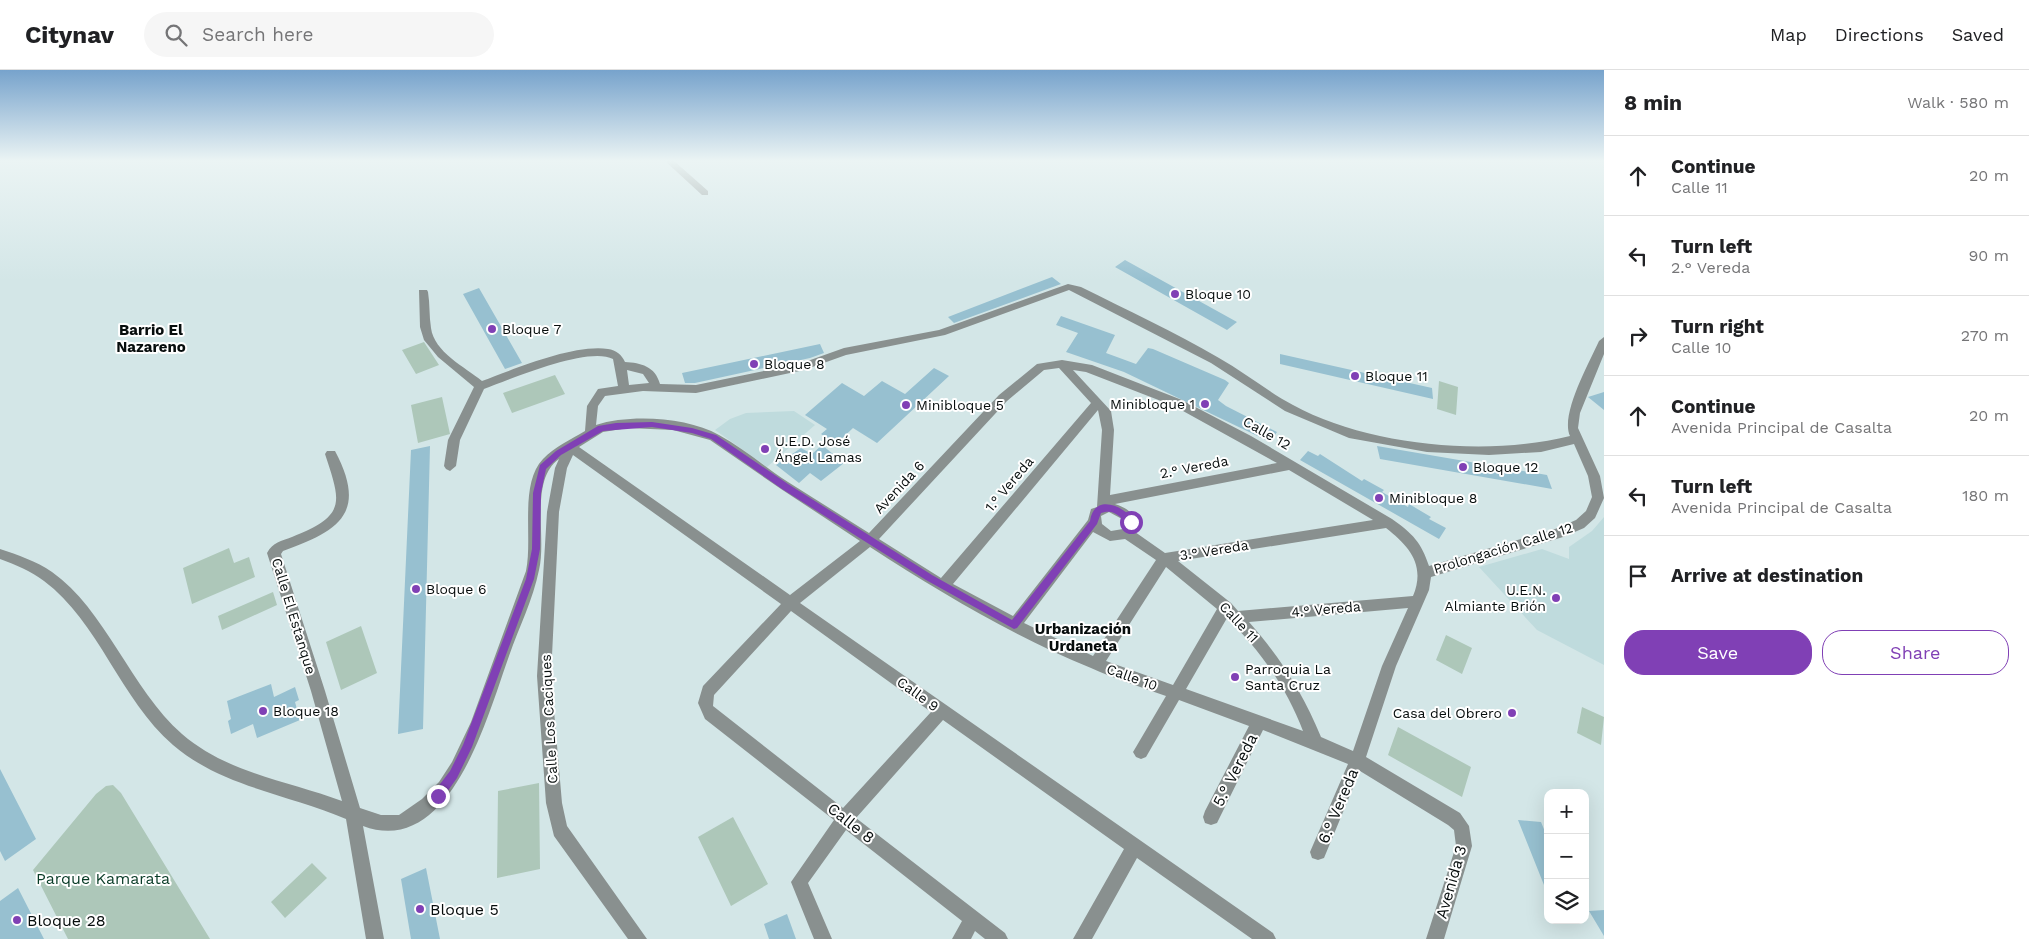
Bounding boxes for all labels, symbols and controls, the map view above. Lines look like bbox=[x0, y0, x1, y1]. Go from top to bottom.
search box bbox=[144, 12, 494, 57]
text: Citynav bbox=[25, 21, 114, 49]
icon: search bbox=[162, 21, 190, 49]
text: Search here bbox=[202, 23, 313, 46]
text: Map bbox=[1770, 24, 1807, 45]
text: Directions bbox=[1835, 24, 1924, 45]
text: Saved bbox=[1952, 24, 2004, 45]
text: 8 min bbox=[1624, 90, 1682, 115]
text: Walk · 580 m bbox=[1907, 93, 2009, 112]
text: Continue bbox=[1671, 155, 1755, 178]
icon: ahead bbox=[1624, 162, 1652, 190]
text: 20 m bbox=[1969, 166, 2009, 185]
text: Calle 11 bbox=[1671, 178, 1728, 197]
text: Turn left bbox=[1671, 235, 1752, 258]
icon: left bbox=[1624, 242, 1652, 270]
text: 90 m bbox=[1968, 246, 2009, 265]
text: 2.° Vereda bbox=[1671, 258, 1750, 277]
place label: Bloque 10 bbox=[1185, 286, 1251, 302]
marker: Bloque 10 bbox=[1169, 288, 1181, 300]
text: Turn right bbox=[1671, 315, 1764, 338]
district label: Barrio El Nazareno bbox=[116, 321, 186, 356]
place label: Bloque 7 bbox=[502, 321, 562, 337]
icon: right bbox=[1624, 322, 1652, 350]
marker: Bloque 7 bbox=[486, 323, 498, 335]
text: 270 m bbox=[1961, 326, 2009, 345]
text: Calle 10 bbox=[1671, 338, 1731, 357]
place label: Bloque 8 bbox=[764, 356, 825, 372]
marker: Bloque 8 bbox=[748, 358, 760, 370]
place label: Bloque 11 bbox=[1365, 368, 1428, 384]
marker: Bloque 11 bbox=[1349, 370, 1361, 382]
text: Continue bbox=[1671, 395, 1755, 418]
place label: Minibloque 1 bbox=[1110, 396, 1195, 412]
place label: Minibloque 5 bbox=[916, 397, 1004, 413]
marker: Minibloque 1 bbox=[1199, 398, 1211, 410]
marker: Minibloque 5 bbox=[900, 399, 912, 411]
icon: ahead bbox=[1624, 402, 1652, 430]
text: 20 m bbox=[1969, 406, 2009, 425]
street label: Calle 12 bbox=[1240, 413, 1294, 453]
text: Avenida Principal de Casalta bbox=[1671, 418, 1892, 437]
place label: U.E.D. José Ángel Lamas bbox=[775, 433, 862, 465]
marker: U.E.D. José Ángel Lamas bbox=[759, 443, 771, 455]
street label: 1.° Vereda bbox=[981, 453, 1037, 515]
street label: 2.° Vereda bbox=[1158, 453, 1230, 481]
street label: Avenida 6 bbox=[871, 457, 927, 517]
place label: Bloque 12 bbox=[1473, 459, 1538, 475]
marker: Bloque 12 bbox=[1457, 461, 1469, 473]
text: Turn left bbox=[1671, 475, 1752, 498]
icon: left bbox=[1624, 482, 1652, 510]
text: 180 m bbox=[1962, 486, 2009, 505]
place label: Minibloque 8 bbox=[1389, 490, 1477, 506]
marker: Minibloque 8 bbox=[1373, 492, 1385, 504]
text: Avenida Principal de Casalta bbox=[1671, 498, 1892, 517]
route start bbox=[1120, 511, 1143, 534]
street label: Prolongación Calle 12 bbox=[1431, 519, 1575, 577]
street label: 3.° Vereda bbox=[1178, 537, 1250, 563]
street label: Calle El Estanque bbox=[269, 556, 319, 676]
icon: arrive bbox=[1624, 562, 1652, 590]
text: Arrive at destination bbox=[1671, 564, 1863, 587]
place label: Bloque 6 bbox=[426, 581, 487, 597]
place label: U.E.N. Almiante Brión bbox=[1445, 582, 1546, 614]
marker: Bloque 6 bbox=[410, 583, 422, 595]
marker: U.E.N. Almiante Brión bbox=[1550, 592, 1562, 604]
street label: Calle 11 bbox=[1216, 598, 1262, 646]
street label: 4.° Vereda bbox=[1291, 598, 1361, 620]
district label: Urbanización Urdaneta bbox=[1035, 620, 1131, 655]
button: Save bbox=[1624, 630, 1812, 675]
button: Share bbox=[1822, 630, 2009, 675]
street label: Calle Los Caciques bbox=[538, 654, 560, 784]
street label: Calle 10 bbox=[1104, 660, 1160, 694]
place label: Parroquia La Santa Cruz bbox=[1245, 661, 1331, 693]
marker: Parroquia La Santa Cruz bbox=[1229, 671, 1241, 683]
street label: Calle 9 bbox=[894, 674, 942, 714]
place label: Bloque 18 bbox=[273, 703, 339, 719]
marker: Bloque 18 bbox=[257, 705, 269, 717]
place label: Casa del Obrero bbox=[1393, 705, 1502, 721]
marker: Casa del Obrero bbox=[1506, 707, 1518, 719]
street label: 5.° Vereda bbox=[1209, 730, 1261, 810]
street label: 6.° Vereda bbox=[1314, 766, 1362, 846]
route end bbox=[427, 785, 450, 808]
map controls bbox=[1544, 789, 1589, 924]
button: + bbox=[1544, 789, 1589, 834]
street label: Calle 8 bbox=[824, 799, 878, 847]
button: − bbox=[1544, 834, 1589, 879]
street label: Avenida 3 bbox=[1431, 843, 1471, 921]
park label: Parque Kamarata bbox=[36, 869, 170, 888]
button: layers bbox=[1544, 879, 1589, 924]
place label: Bloque 5 bbox=[430, 900, 499, 919]
marker: Bloque 5 bbox=[414, 903, 426, 915]
place label: Bloque 28 bbox=[27, 911, 106, 930]
marker: Bloque 28 bbox=[11, 914, 23, 926]

